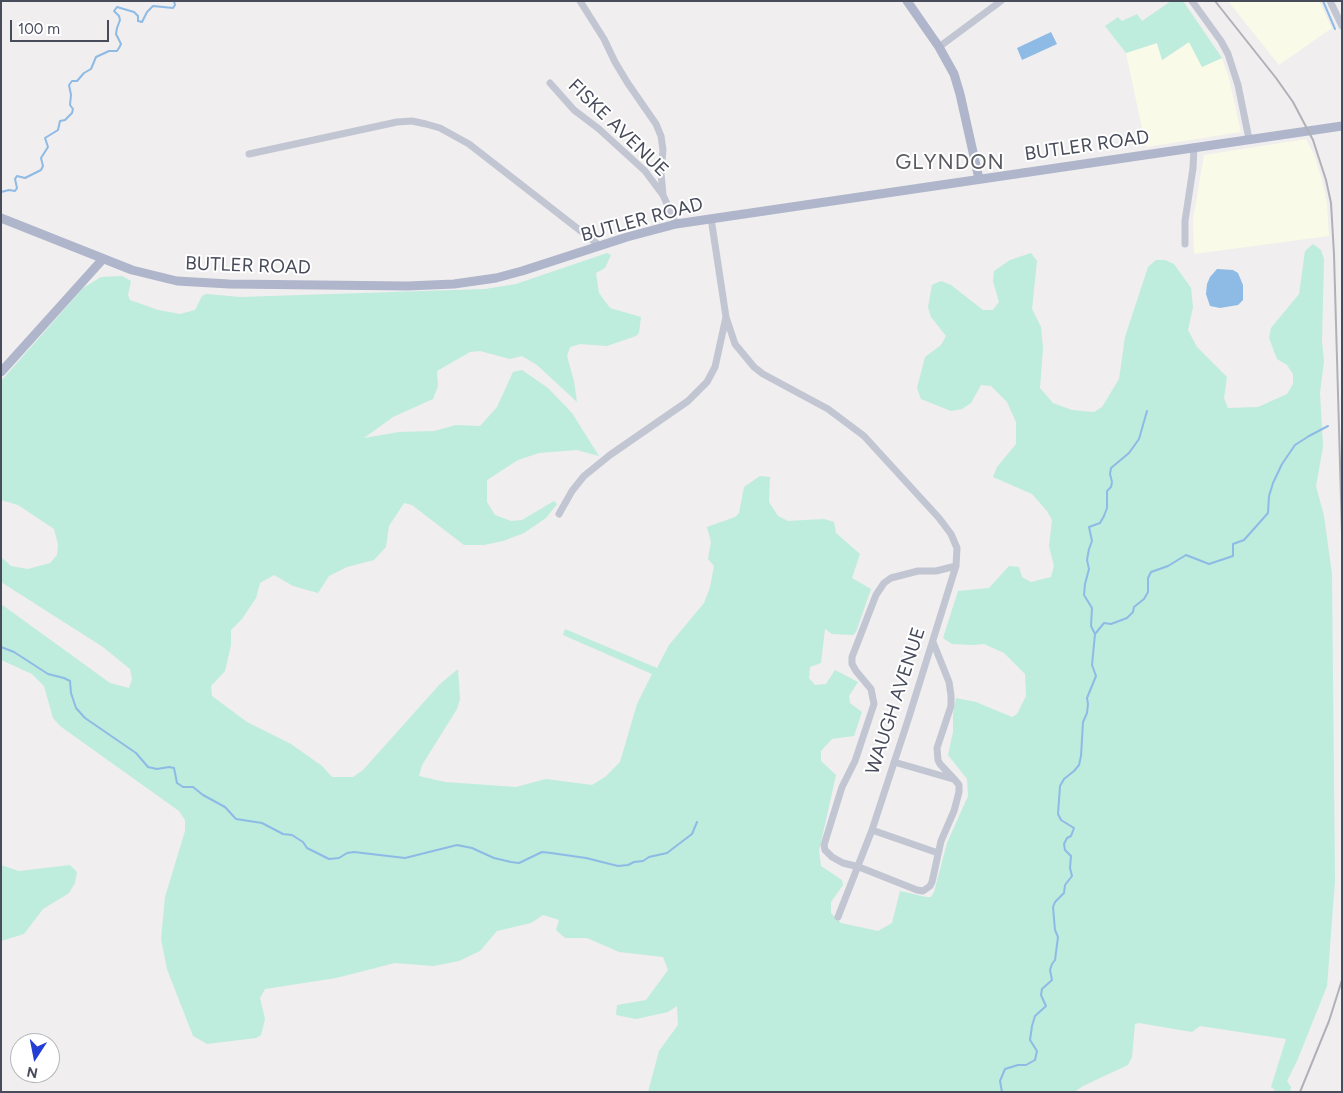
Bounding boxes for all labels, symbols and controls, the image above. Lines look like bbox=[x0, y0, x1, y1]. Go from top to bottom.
scale bar bbox=[12, 10, 111, 42]
text: 100 m bbox=[18, 20, 60, 38]
street label: FISKE AVENUE bbox=[563, 74, 673, 182]
street label: BUTLER ROAD bbox=[1023, 126, 1151, 166]
district label: GLYNDON bbox=[894, 150, 1006, 176]
street label: BUTLER ROAD bbox=[578, 193, 706, 247]
street label: BUTLER ROAD bbox=[185, 252, 311, 280]
street label: WAUGH AVENUE bbox=[861, 625, 931, 777]
north arrow bbox=[10, 1033, 60, 1083]
text: N bbox=[25, 1063, 39, 1082]

